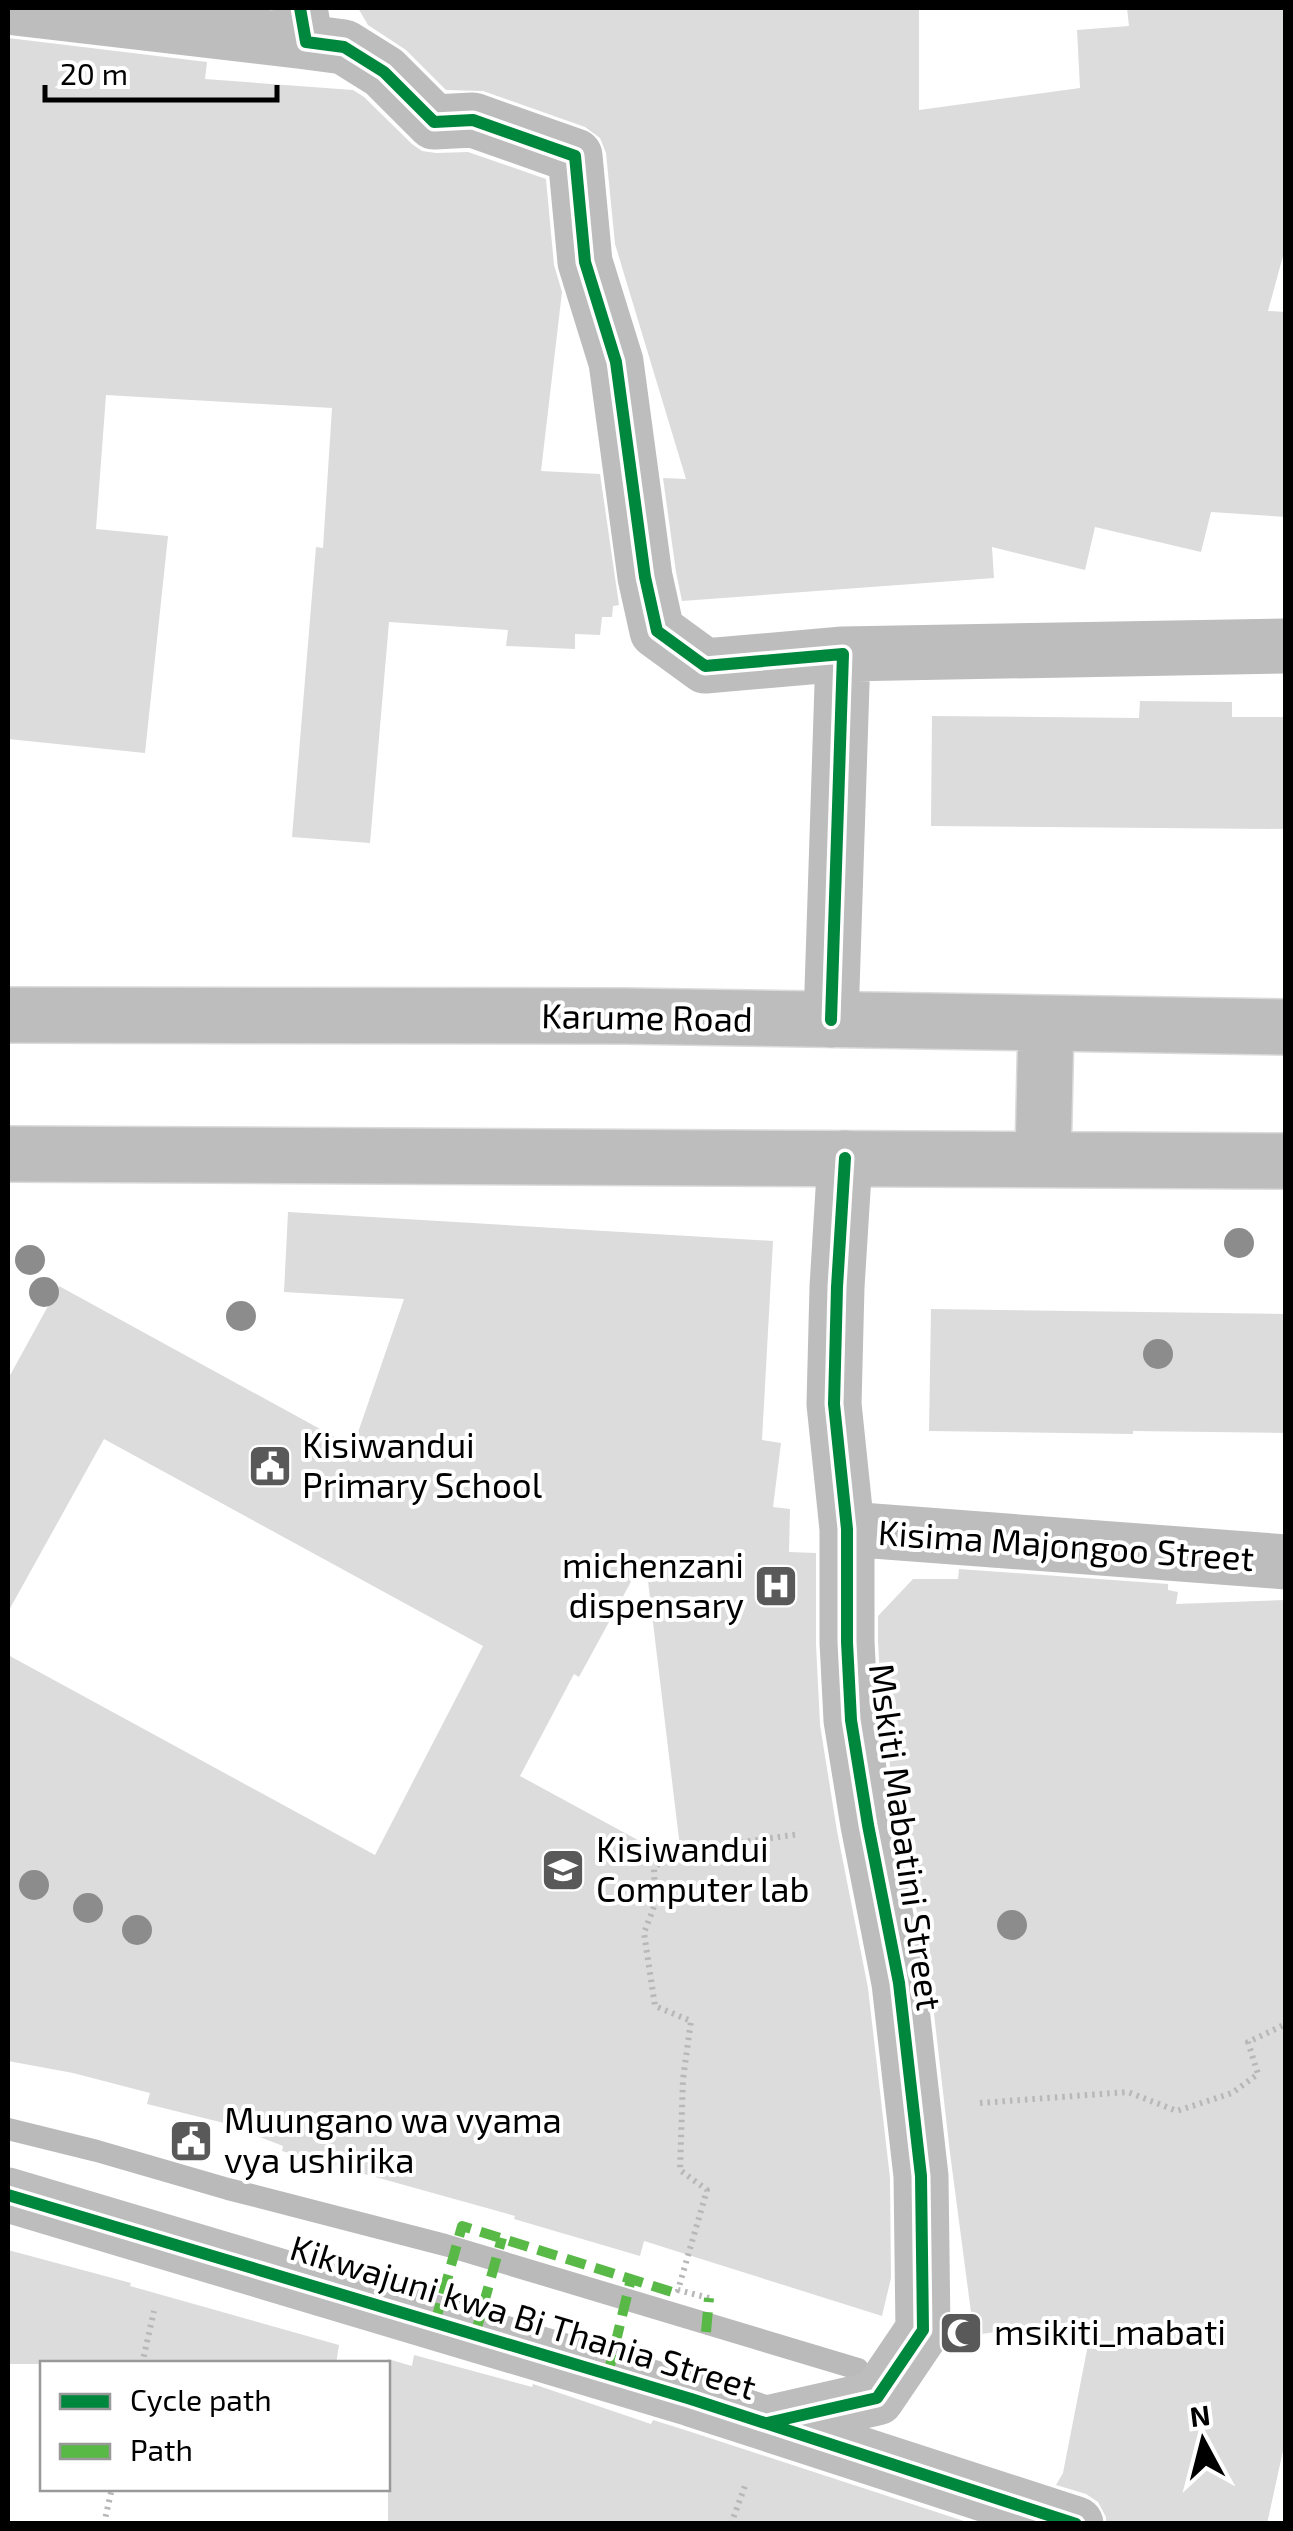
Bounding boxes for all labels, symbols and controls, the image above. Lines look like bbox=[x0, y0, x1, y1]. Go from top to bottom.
scale bar bbox=[45, 40, 278, 102]
text: 20 m bbox=[60, 55, 128, 91]
street label: Karume Road bbox=[541, 993, 753, 1039]
place label: Kisiwandui Primary School bbox=[302, 1423, 543, 1505]
public building icon: Kisiwandui Primary School bbox=[247, 1443, 293, 1489]
street label: Kisima Majongoo Street bbox=[877, 1510, 1255, 1578]
place label: michenzani dispensary bbox=[562, 1543, 744, 1625]
hospital icon: michenzani dispensary bbox=[753, 1563, 799, 1609]
street label: Mskiti Mabatini Street bbox=[862, 1661, 952, 2013]
place label: Kisiwandui Computer lab bbox=[596, 1827, 810, 1909]
school or university icon: Kisiwandui Computer lab bbox=[540, 1847, 586, 1893]
place label: Muungano wa vyama vya ushirika bbox=[224, 2098, 562, 2180]
public building icon: Muungano wa vyama vya ushirika bbox=[168, 2118, 214, 2164]
street label: Kikwajuni kwa Bi Thania Street bbox=[286, 2225, 762, 2407]
mosque icon: msikiti_mabati bbox=[938, 2310, 984, 2356]
place label: msikiti_mabati bbox=[994, 2310, 1226, 2352]
legend bbox=[40, 2361, 390, 2491]
text: Cycle path bbox=[130, 2381, 272, 2417]
north arrow bbox=[1153, 2391, 1253, 2491]
text: N bbox=[1188, 2397, 1212, 2433]
text: Path bbox=[130, 2431, 193, 2467]

